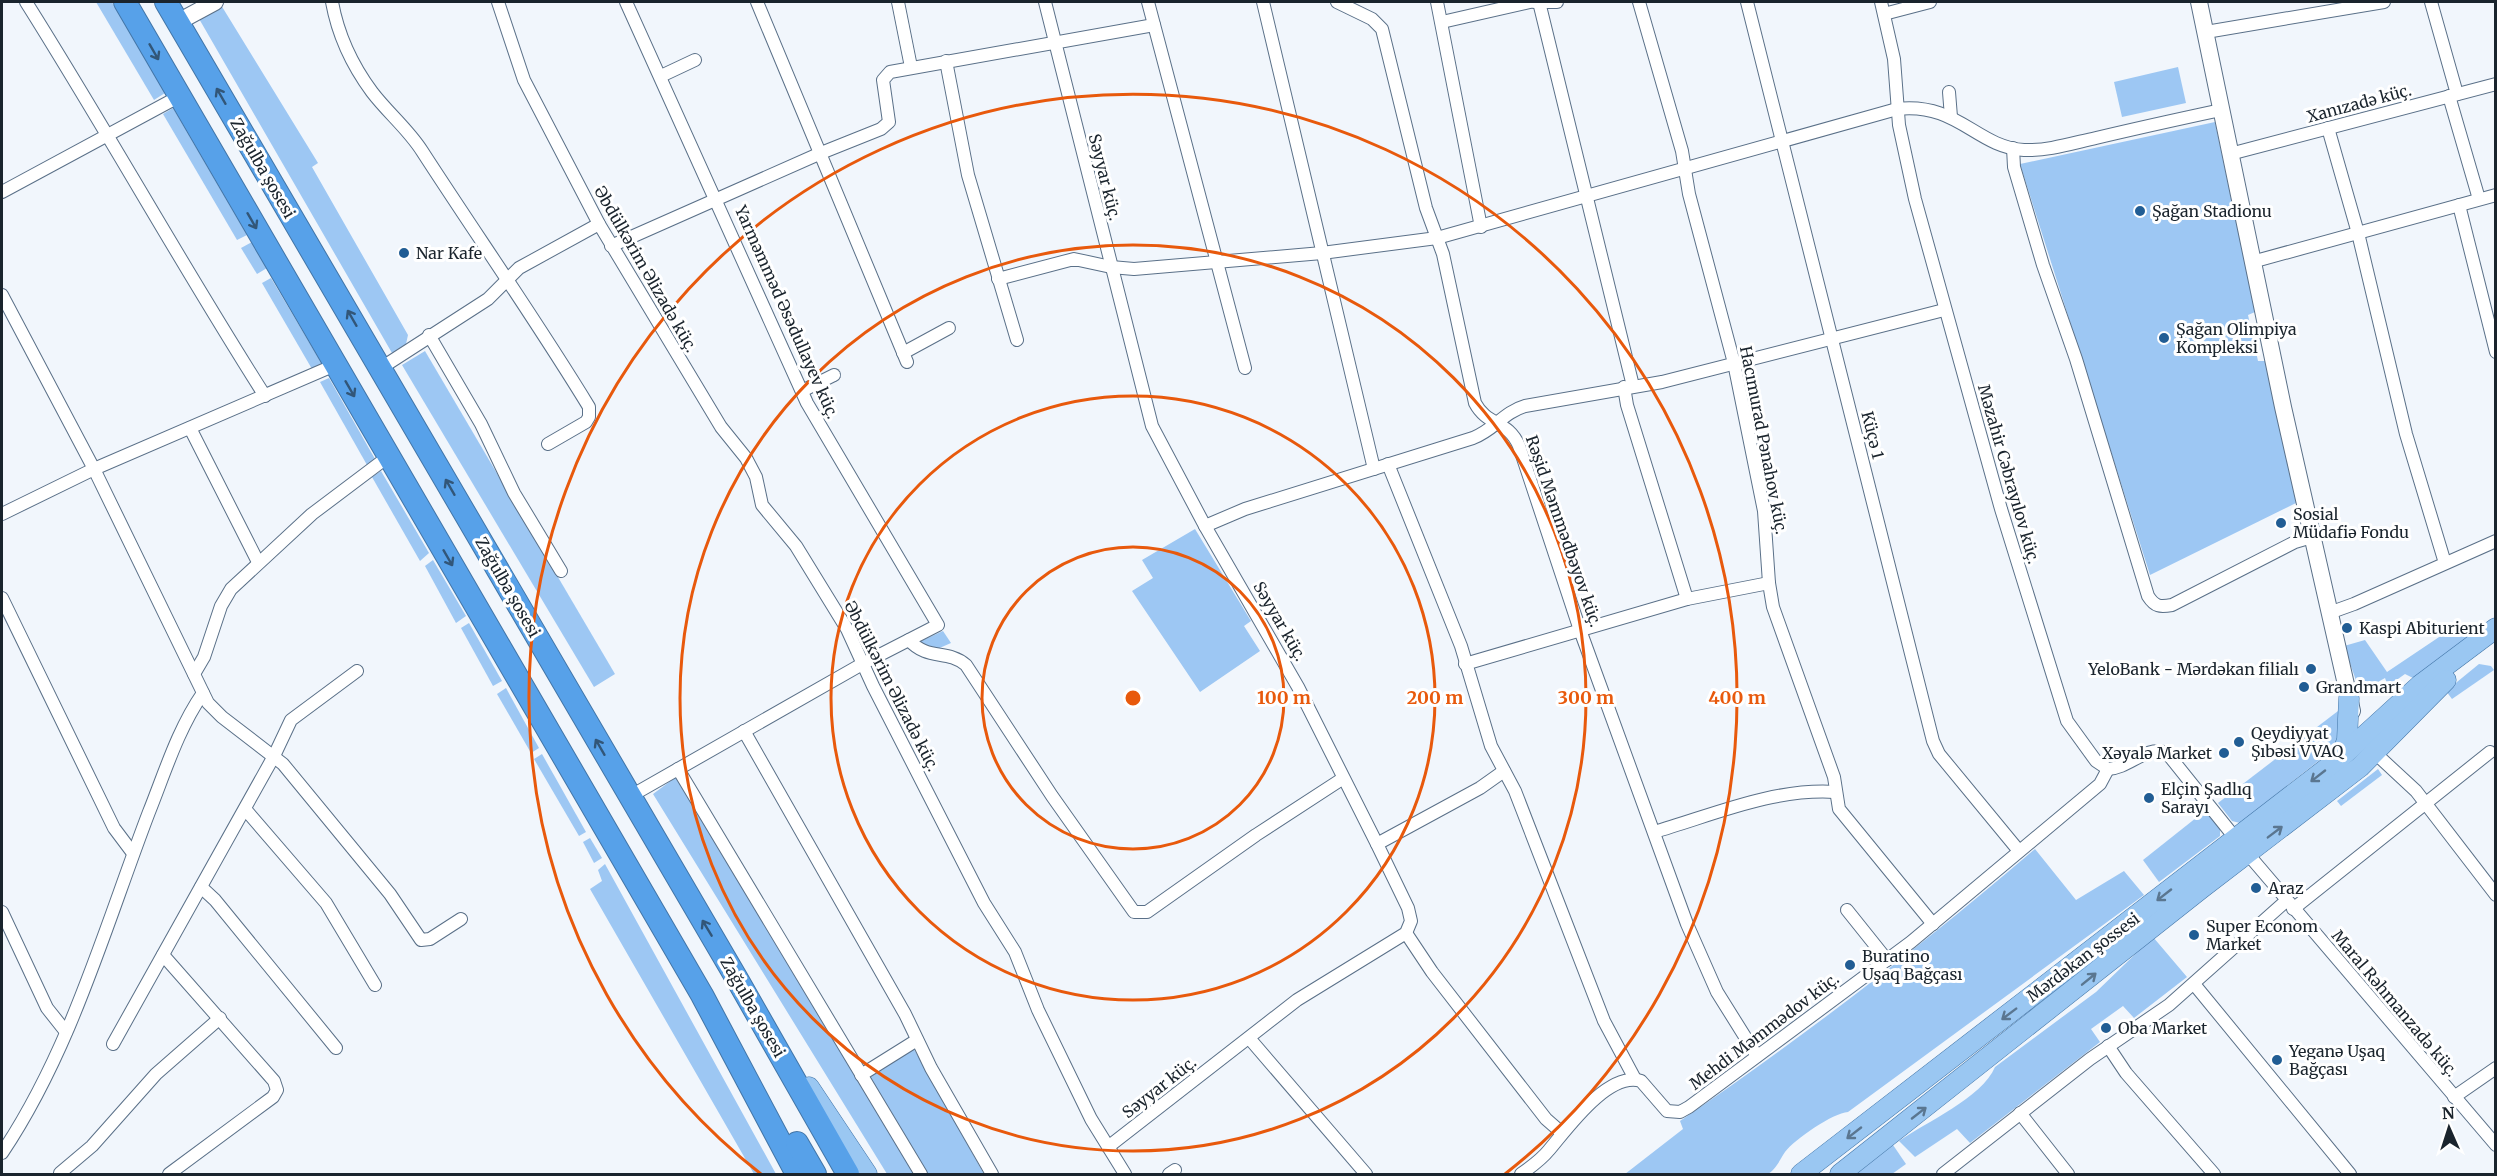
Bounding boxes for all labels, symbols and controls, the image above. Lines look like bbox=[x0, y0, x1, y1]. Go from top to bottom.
one-way arrow bbox=[148, 43, 160, 60]
street label: Xanızadə küç. bbox=[2305, 79, 2413, 127]
one-way arrow bbox=[215, 88, 227, 105]
street label: Zağulba şosesi bbox=[226, 114, 300, 222]
street label: Səyyar küç. bbox=[1085, 132, 1125, 222]
street label: Əbdülkərim Əlizadə küç. bbox=[590, 183, 702, 355]
street label: Yarməmməd Əsədullayev küç. bbox=[730, 201, 843, 422]
place label: Şağan Stadionu bbox=[2152, 201, 2272, 221]
marker: Şağan Stadionu bbox=[2133, 204, 2147, 218]
one-way arrow bbox=[246, 212, 258, 229]
place label: Nar Kafe bbox=[416, 243, 482, 263]
marker: Nar Kafe bbox=[397, 246, 411, 260]
one-way arrow bbox=[345, 310, 357, 327]
place label: Şağan Olimpiya Kompleksi bbox=[2176, 319, 2297, 357]
marker: Şağan Olimpiya Kompleksi bbox=[2157, 331, 2171, 345]
street label: Hacımurad Pənahov küç. bbox=[1736, 344, 1792, 536]
one-way arrow bbox=[344, 381, 356, 398]
street label: Məzahir Cəbrayılov küç. bbox=[1974, 382, 2044, 566]
street label: Küçə 1 bbox=[1857, 409, 1889, 461]
street label: Rəşid Məmmədbəyov küç. bbox=[1522, 433, 1606, 629]
one-way arrow bbox=[443, 479, 455, 496]
place label: Sosial Müdafiə Fondu bbox=[2293, 504, 2409, 542]
marker: Sosial Müdafiə Fondu bbox=[2274, 516, 2288, 530]
street label: Zağulba şosesi bbox=[471, 533, 545, 641]
one-way arrow bbox=[442, 549, 454, 566]
street label: Səyyar küç. bbox=[1249, 578, 1311, 664]
street label: Əbdülkərim Əlizadə küç. bbox=[840, 598, 944, 774]
place label: Kaspi Abiturient bbox=[2359, 618, 2485, 638]
marker: Kaspi Abiturient bbox=[2340, 621, 2354, 635]
place label: YeloBank - Mərdəkan filialı bbox=[2087, 659, 2299, 679]
marker: YeloBank - Mərdəkan filialı bbox=[2304, 662, 2318, 676]
place label: Grandmart bbox=[2316, 677, 2402, 697]
marker: Grandmart bbox=[2297, 680, 2311, 694]
text: 100 m bbox=[1257, 686, 1311, 709]
text: 200 m bbox=[1407, 686, 1463, 709]
text: 300 m bbox=[1558, 686, 1614, 709]
text: 400 m bbox=[1708, 686, 1766, 709]
centre of rings bbox=[1123, 688, 1143, 708]
place label: Qeydiyyat Şıbəsi VVAQ bbox=[2251, 723, 2345, 761]
marker: Qeydiyyat Şıbəsi VVAQ bbox=[2232, 735, 2246, 749]
one-way arrow bbox=[594, 738, 605, 756]
place label: Xəyalə Market bbox=[2102, 743, 2213, 763]
marker: Xəyalə Market bbox=[2217, 746, 2231, 760]
one-way arrow bbox=[2310, 769, 2326, 782]
place label: Elçin Şadlıq Sarayı bbox=[2161, 779, 2252, 817]
marker: Elçin Şadlıq Sarayı bbox=[2142, 791, 2156, 805]
one-way arrow bbox=[2266, 826, 2282, 839]
place label: Araz bbox=[2267, 878, 2304, 898]
marker: Araz bbox=[2249, 881, 2263, 895]
one-way arrow bbox=[2156, 889, 2172, 902]
street label: Mərdəkan şossesi bbox=[2023, 908, 2143, 1006]
place label: Super Econom Market bbox=[2206, 916, 2318, 954]
one-way arrow bbox=[701, 920, 713, 937]
street label: Maral Rəhmanzadə küç. bbox=[2328, 926, 2462, 1080]
marker: Super Econom Market bbox=[2187, 928, 2201, 942]
place label: Buratino Uşaq Bağçası bbox=[1862, 946, 1962, 984]
street label: Zağulba şosesi bbox=[716, 953, 790, 1061]
marker: Buratino Uşaq Bağçası bbox=[1843, 958, 1857, 972]
street label: Mehdi Məmmədov küç. bbox=[1685, 968, 1843, 1094]
one-way arrow bbox=[2081, 973, 2097, 986]
one-way arrow bbox=[2001, 1007, 2017, 1020]
place label: Oba Market bbox=[2118, 1018, 2208, 1038]
marker: Oba Market bbox=[2099, 1021, 2113, 1035]
place label: Yeganə Uşaq Bağçası bbox=[2288, 1041, 2386, 1079]
street label: Səyyar küç. bbox=[1118, 1052, 1200, 1122]
marker: Yeganə Uşaq Bağçası bbox=[2270, 1053, 2284, 1067]
north arrow bbox=[2419, 1098, 2479, 1158]
text: N bbox=[2441, 1103, 2455, 1123]
one-way arrow bbox=[1911, 1106, 1927, 1119]
one-way arrow bbox=[1847, 1126, 1863, 1139]

